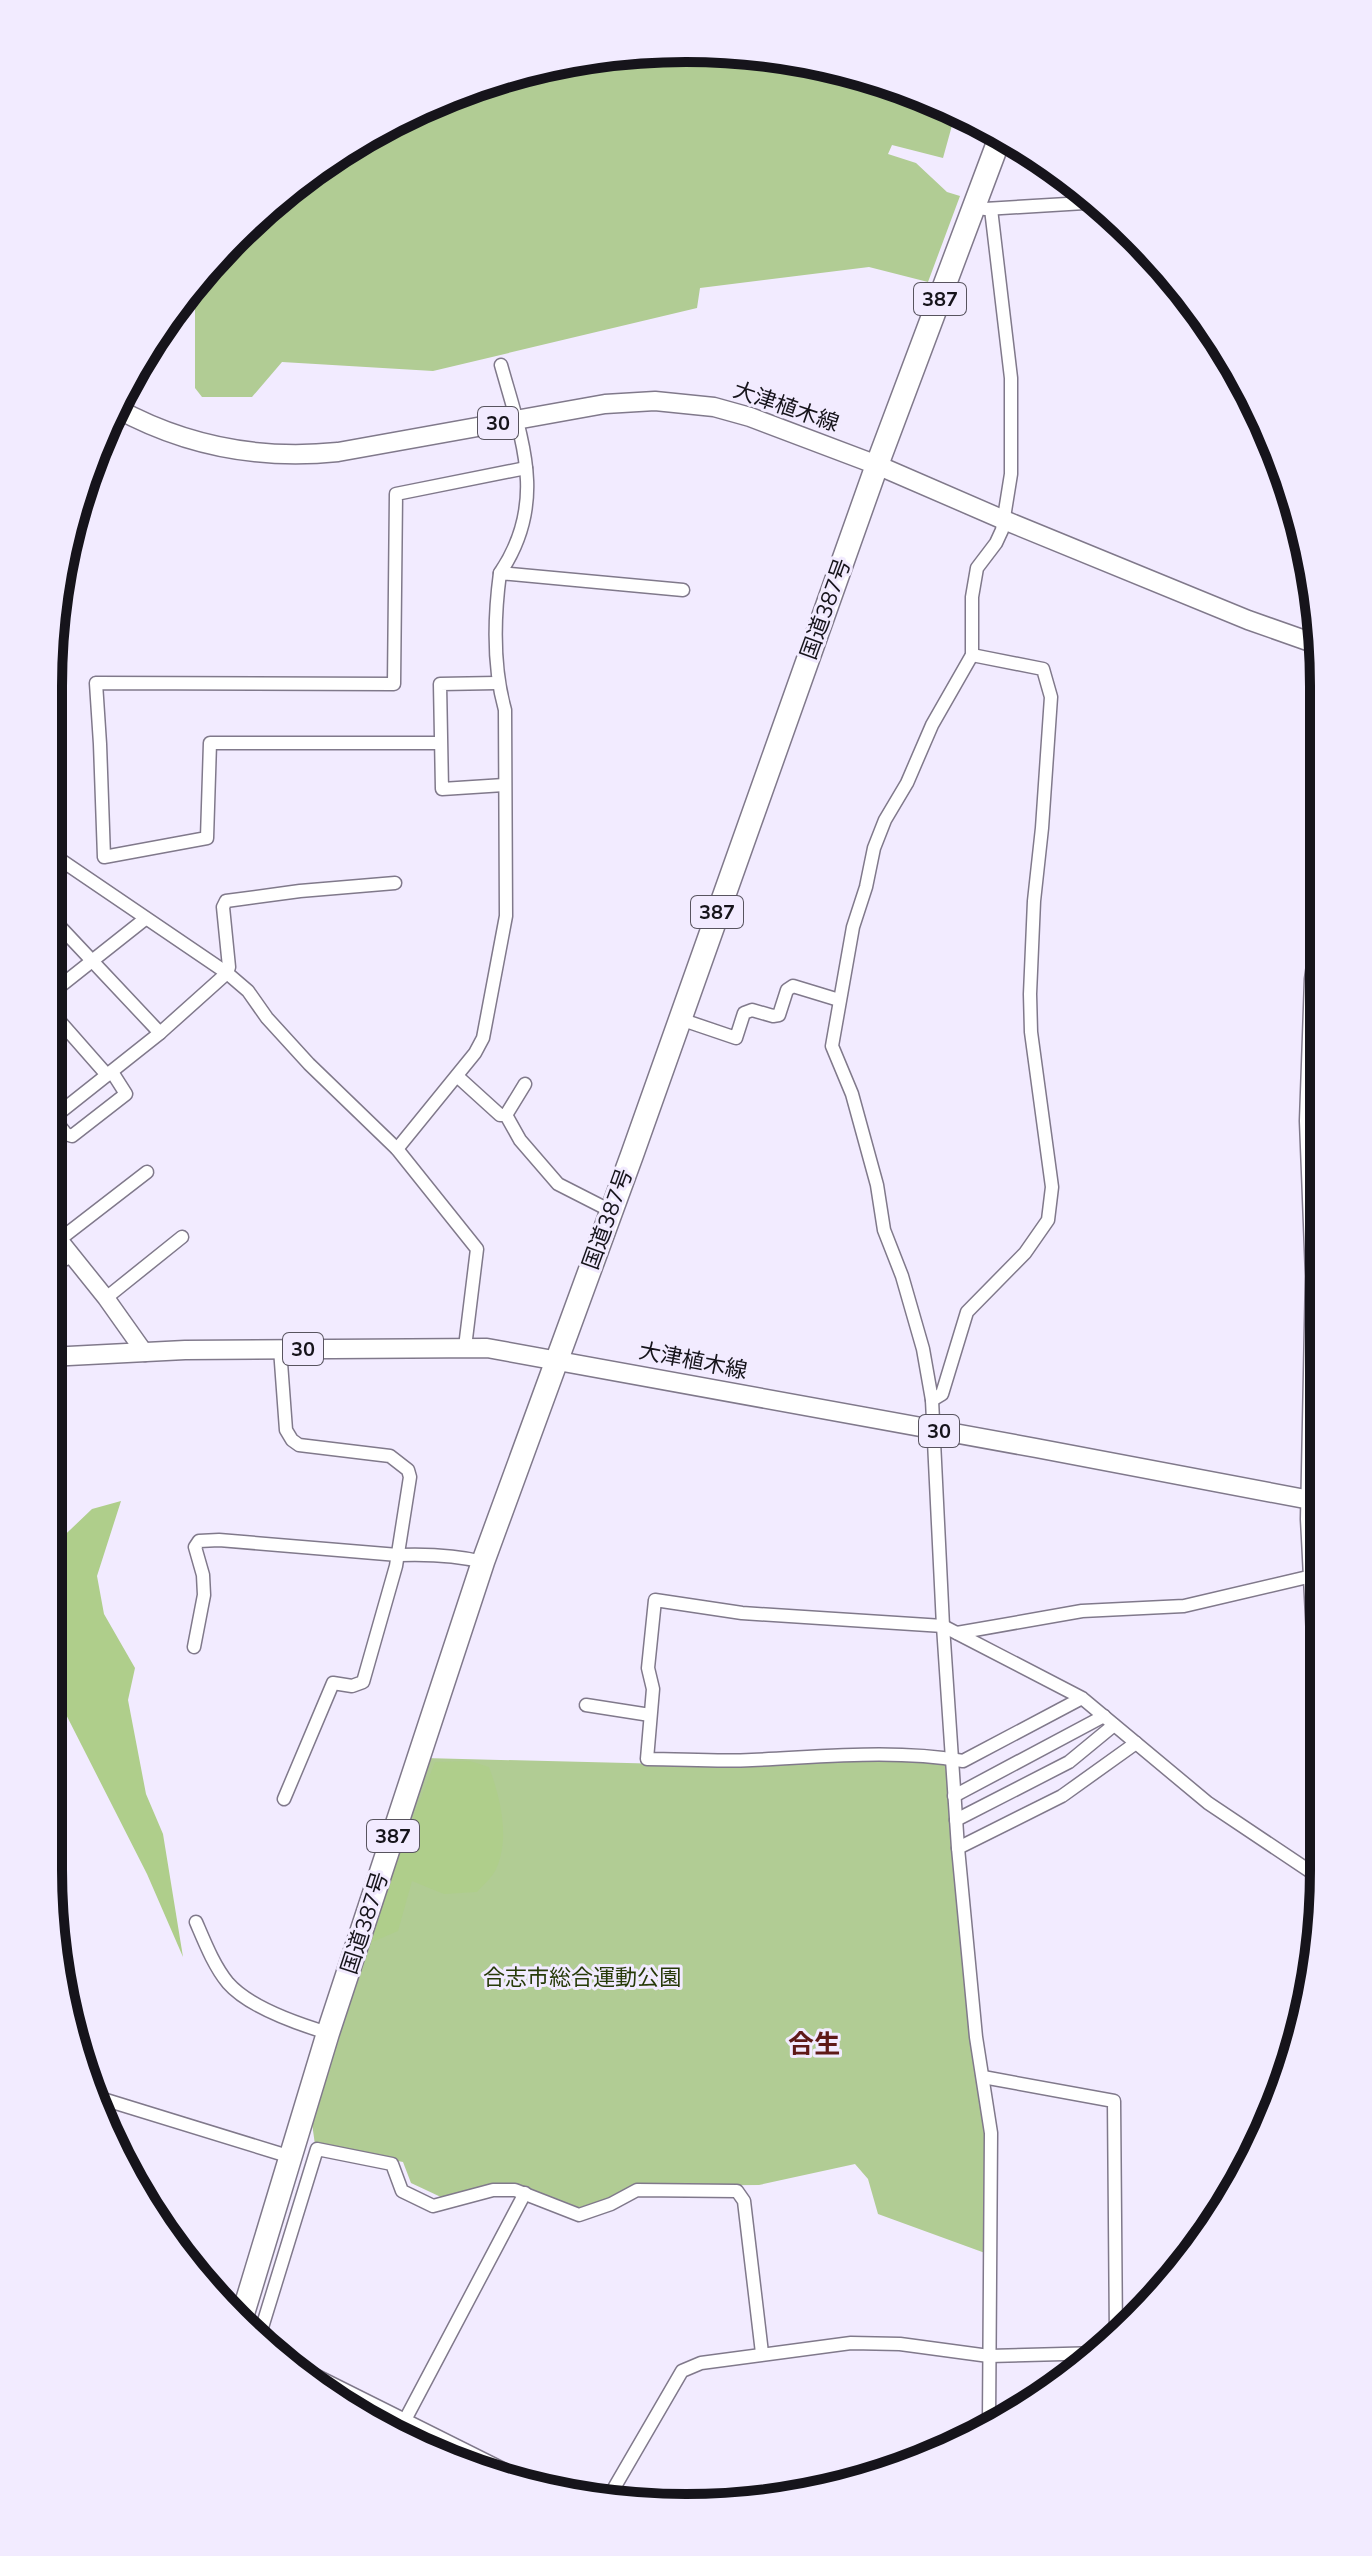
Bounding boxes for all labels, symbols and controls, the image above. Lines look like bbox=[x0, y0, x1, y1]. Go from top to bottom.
road number: 387 bbox=[914, 283, 966, 315]
street label: 大津植木線 bbox=[729, 375, 843, 439]
road number: 30 bbox=[478, 407, 518, 439]
street label: 国道387号 bbox=[794, 554, 858, 664]
road number: 387 bbox=[691, 896, 743, 928]
street label: 国道387号 bbox=[576, 1164, 640, 1274]
road number: 30 bbox=[283, 1333, 323, 1365]
street label: 大津植木線 bbox=[636, 1336, 750, 1386]
road number: 30 bbox=[919, 1415, 959, 1447]
road number: 387 bbox=[367, 1820, 419, 1852]
street label: 国道387号 bbox=[334, 1868, 396, 1978]
park label: 合志市総合運動公園 bbox=[483, 1963, 681, 1993]
district label: 合生 bbox=[788, 2027, 840, 2062]

